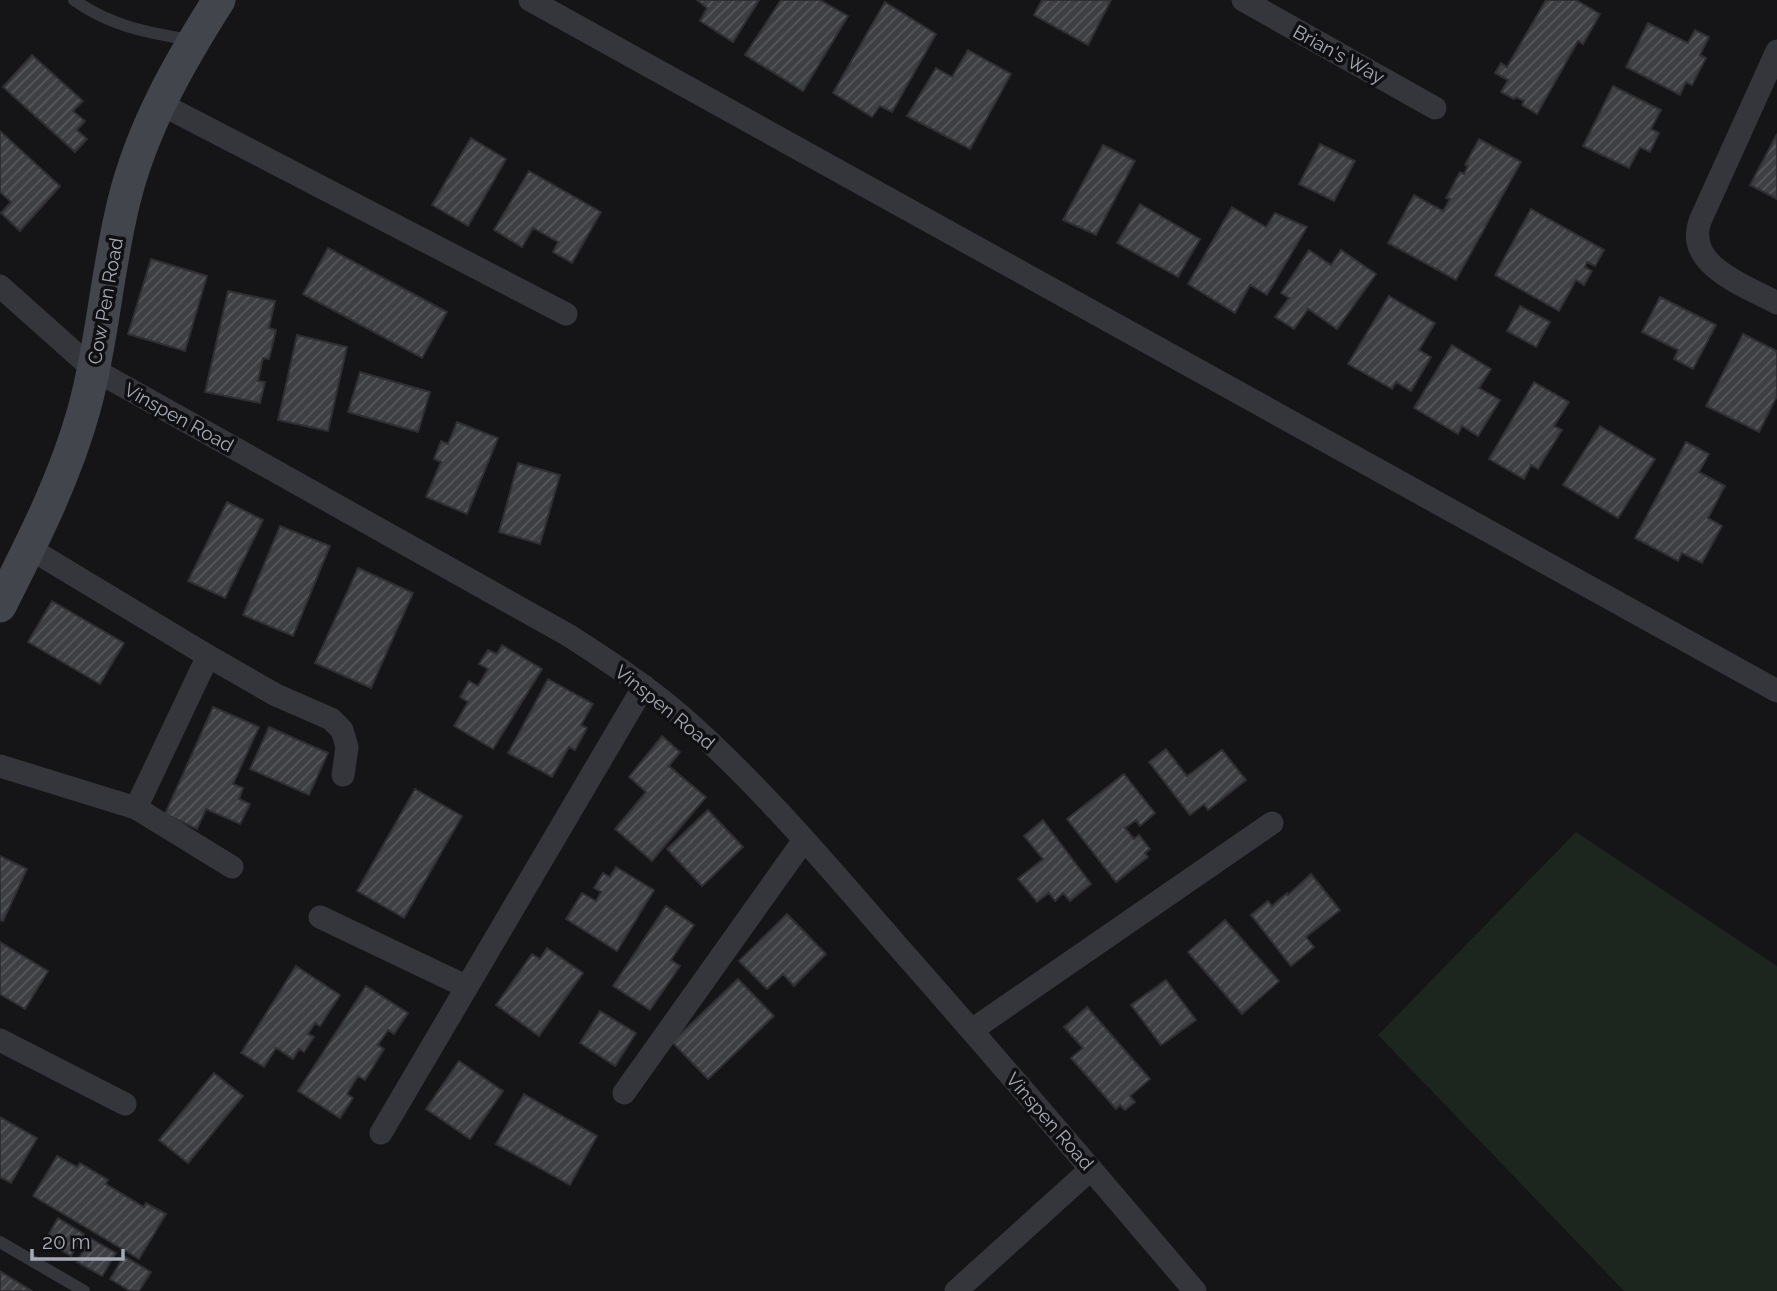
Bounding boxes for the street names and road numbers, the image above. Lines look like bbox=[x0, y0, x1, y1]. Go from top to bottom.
street label: Brian's Way bbox=[1290, 20, 1388, 88]
street label: Cow Pen Road bbox=[83, 236, 127, 366]
street label: Vinspen Road bbox=[120, 378, 238, 456]
street label: Vinspen Road bbox=[611, 660, 719, 754]
street label: Vinspen Road bbox=[1002, 1068, 1098, 1174]

